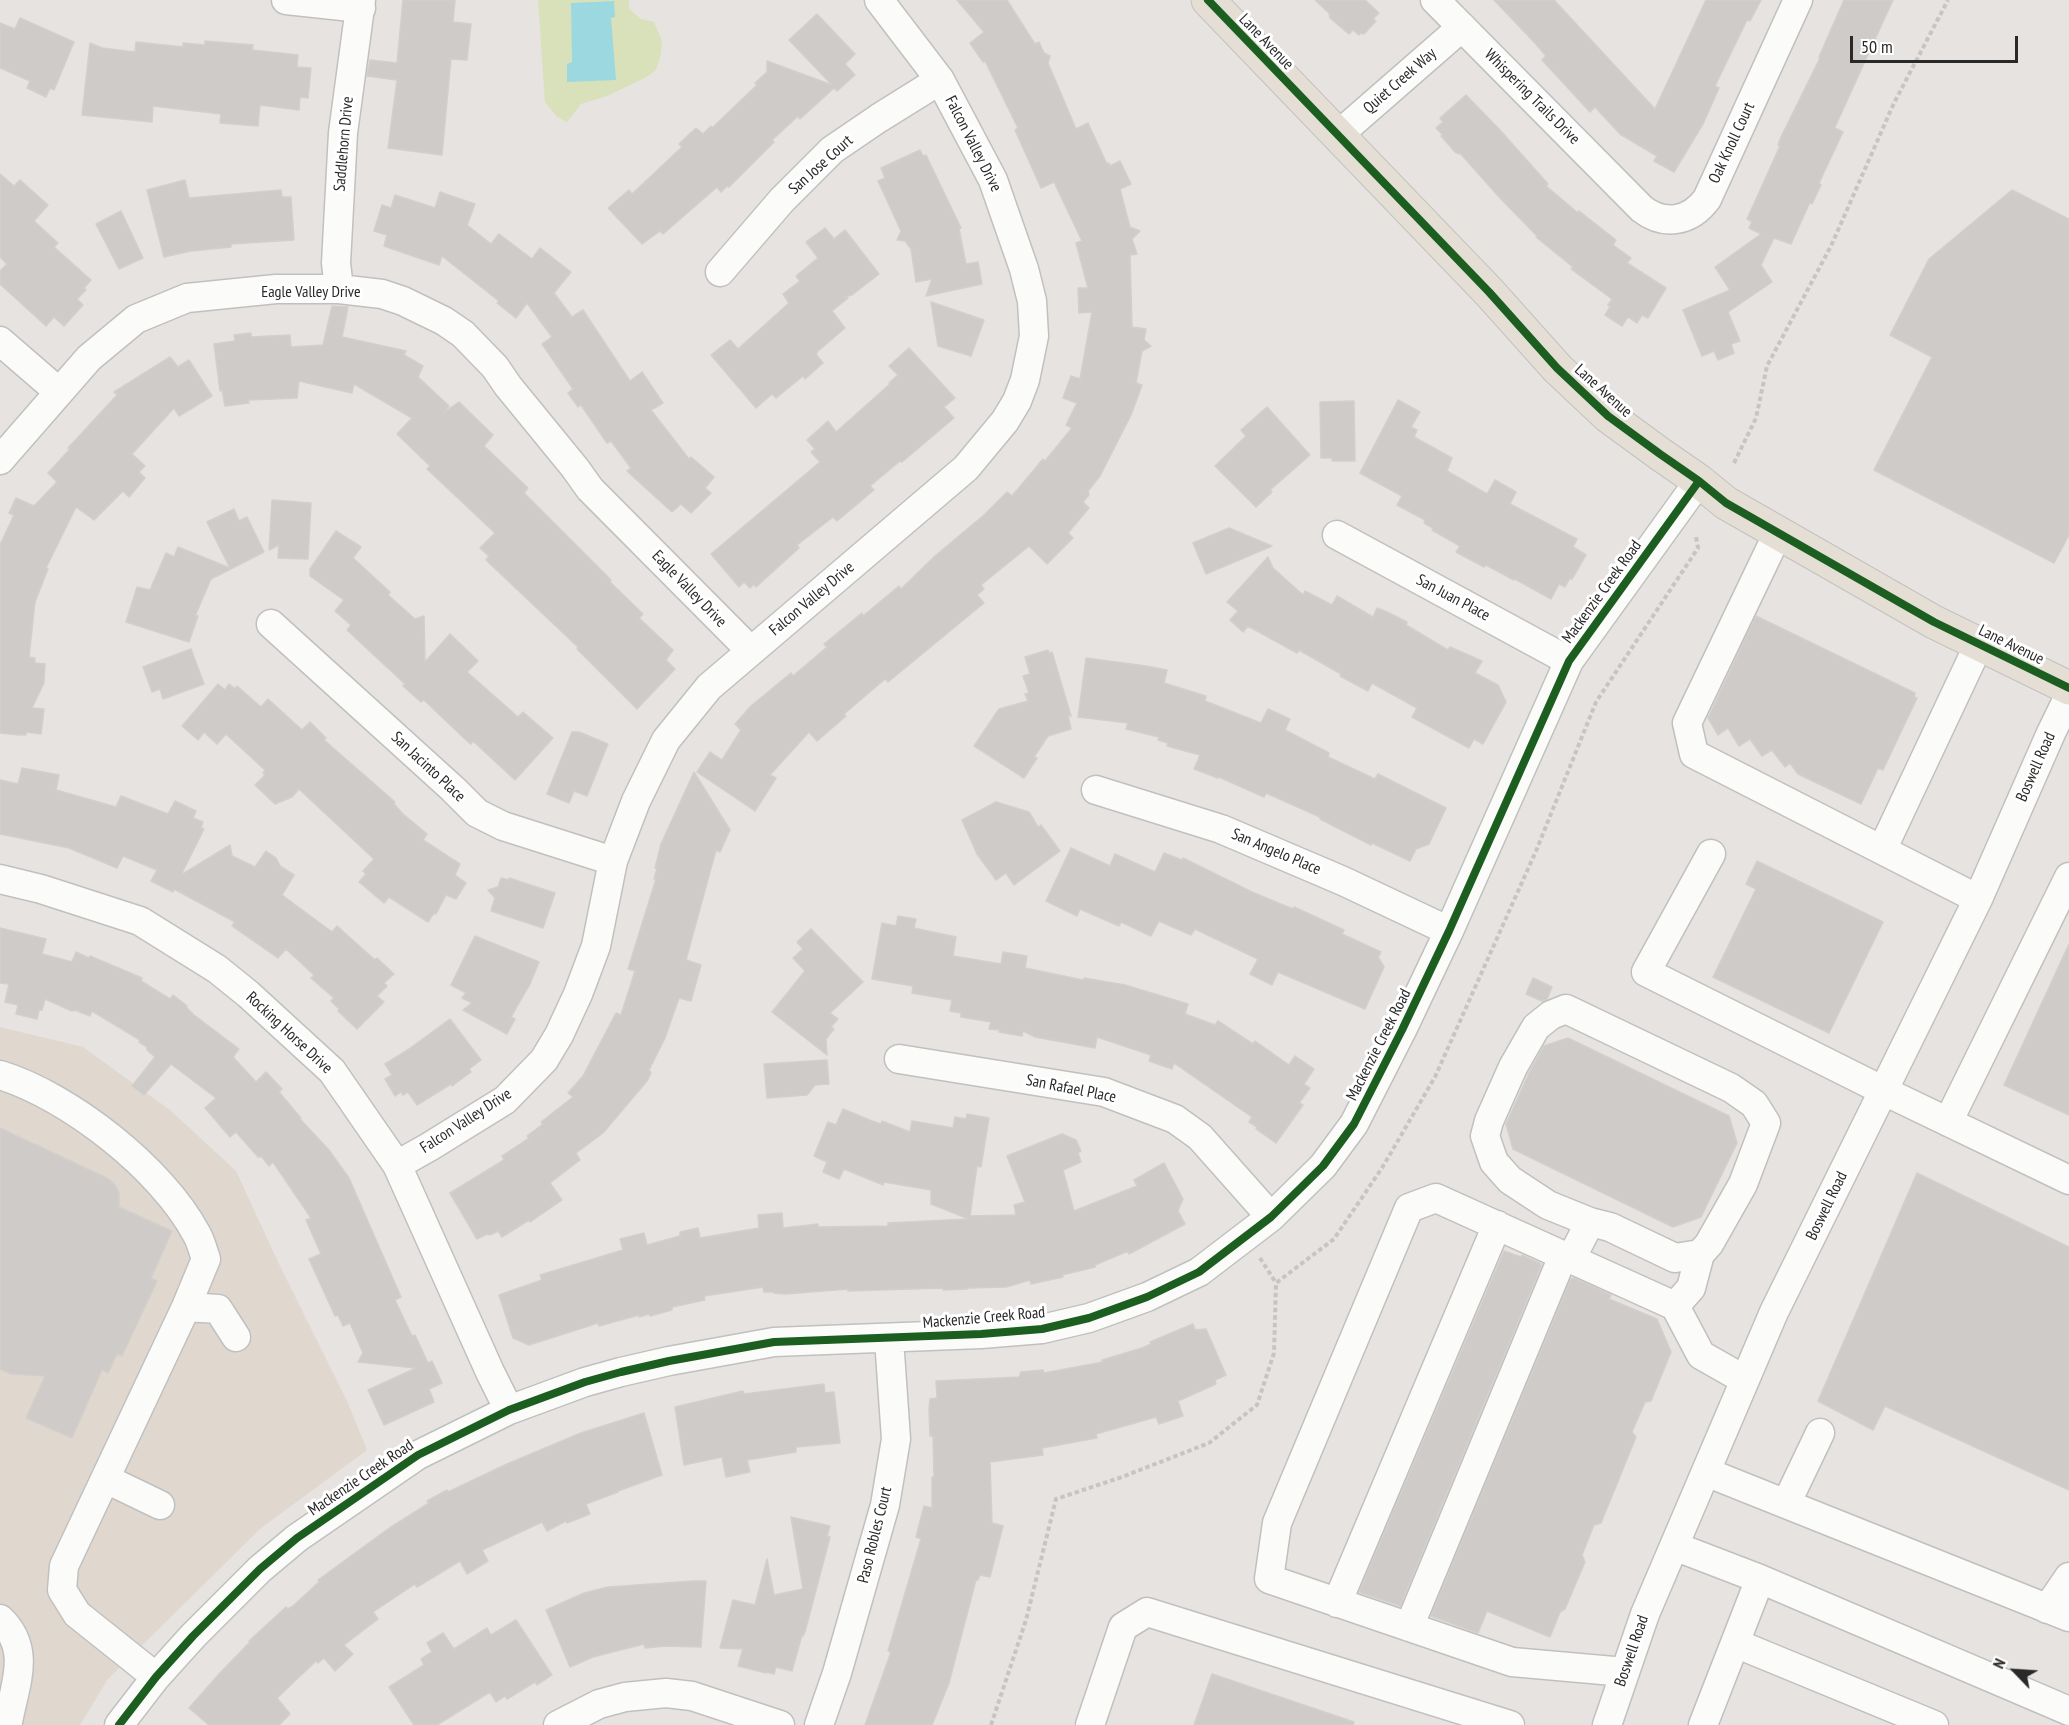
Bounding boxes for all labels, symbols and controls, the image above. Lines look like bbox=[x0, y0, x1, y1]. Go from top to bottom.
street label: Lane Avenue bbox=[1235, 10, 1297, 74]
scale bar bbox=[1853, 24, 2021, 62]
text: 50 m bbox=[1861, 35, 1893, 58]
street label: Quiet Creek Way bbox=[1360, 44, 1440, 118]
street label: Whispering Trails Drive bbox=[1480, 45, 1584, 149]
street label: Falcon Valley Drive bbox=[941, 93, 1005, 195]
street label: Saddlehorn Drive bbox=[330, 96, 358, 192]
street label: Oak Knoll Court bbox=[1705, 100, 1759, 186]
street label: San Jose Court bbox=[785, 131, 857, 199]
street label: Eagle Valley Drive bbox=[261, 282, 361, 302]
street label: Lane Avenue bbox=[1570, 360, 1636, 422]
street label: Mackenzie Creek Road bbox=[1558, 537, 1646, 647]
street label: Eagle Valley Drive bbox=[648, 547, 730, 631]
street label: Falcon Valley Drive bbox=[766, 558, 858, 640]
street label: San Juan Place bbox=[1413, 571, 1493, 625]
street label: Lane Avenue bbox=[1975, 621, 2047, 669]
street label: San Jacinto Place bbox=[387, 728, 469, 806]
street label: Boswell Road bbox=[2012, 729, 2060, 805]
street label: San Angelo Place bbox=[1228, 825, 1324, 879]
street label: Mackenzie Creek Road bbox=[1343, 986, 1415, 1104]
street label: Rocking Horse Drive bbox=[242, 988, 336, 1078]
street label: San Rafael Place bbox=[1024, 1071, 1118, 1107]
street label: Falcon Valley Drive bbox=[417, 1084, 515, 1158]
street label: Boswell Road bbox=[1802, 1169, 1852, 1243]
street label: Mackenzie Creek Road bbox=[922, 1303, 1046, 1333]
street label: Mackenzie Creek Road bbox=[305, 1436, 417, 1520]
street label: Paso Robles Court bbox=[854, 1485, 896, 1585]
street label: Boswell Road bbox=[1611, 1613, 1653, 1689]
north arrow bbox=[1985, 1641, 2045, 1701]
text: N bbox=[1988, 1655, 2010, 1672]

